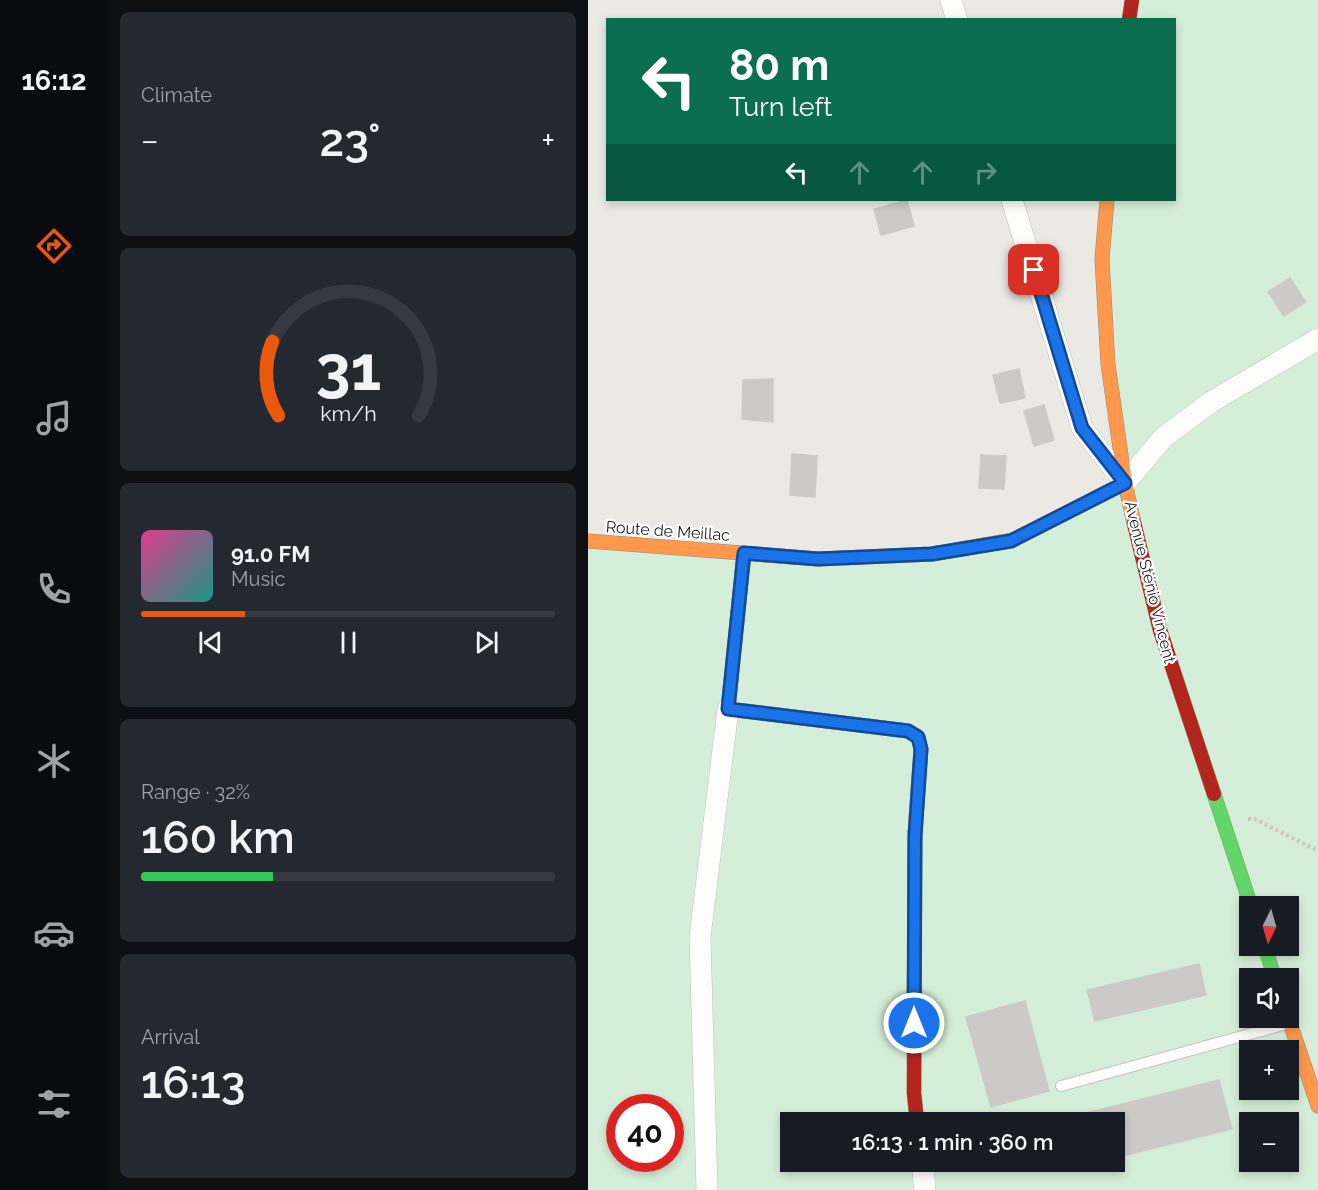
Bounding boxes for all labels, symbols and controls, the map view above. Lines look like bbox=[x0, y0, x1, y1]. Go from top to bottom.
text: 80 m bbox=[729, 41, 829, 90]
icon: left bbox=[630, 42, 708, 120]
text: 16:12 bbox=[22, 65, 86, 96]
text: Climate bbox=[141, 83, 212, 107]
text: Turn left bbox=[729, 91, 832, 122]
text: 23° bbox=[320, 114, 381, 167]
text: − bbox=[141, 121, 159, 160]
text: + bbox=[541, 121, 555, 160]
icon: left bbox=[780, 156, 813, 189]
icon: ahead bbox=[843, 156, 876, 189]
icon: ahead bbox=[906, 156, 939, 189]
icon: right bbox=[969, 156, 1002, 189]
icon: directions bbox=[33, 225, 75, 267]
pin bbox=[1008, 244, 1059, 295]
icon: arrive bbox=[1017, 253, 1050, 286]
text: 31 bbox=[315, 332, 381, 406]
icon: music bbox=[33, 397, 75, 439]
text: km/h bbox=[320, 402, 376, 427]
street label: Avenue Sténio Vincent bbox=[1121, 499, 1180, 666]
street label: Route de Meillac bbox=[605, 517, 731, 545]
text: 91.0 FM bbox=[231, 541, 310, 567]
text: Music bbox=[231, 567, 285, 591]
icon: phone bbox=[33, 568, 75, 610]
icon: previous bbox=[194, 626, 227, 659]
icon: pause bbox=[332, 626, 365, 659]
icon: next bbox=[470, 626, 503, 659]
icon: climate bbox=[33, 740, 75, 782]
text: Range · 32% bbox=[141, 780, 250, 804]
text: 160 km bbox=[141, 811, 295, 864]
north arrow bbox=[1239, 896, 1299, 956]
map controls bbox=[1239, 896, 1299, 1172]
icon: car bbox=[33, 912, 75, 954]
button: sound bbox=[1239, 968, 1299, 1028]
position arrow bbox=[882, 991, 946, 1055]
text: Arrival bbox=[141, 1025, 200, 1049]
button: + bbox=[1239, 1040, 1299, 1100]
text: 16:13 bbox=[141, 1056, 245, 1109]
icon: filters bbox=[33, 1083, 75, 1125]
speed limit sign: 40 bbox=[606, 1094, 684, 1172]
button: − bbox=[1239, 1112, 1299, 1172]
text: 16:13 · 1 min · 360 m bbox=[852, 1129, 1053, 1155]

